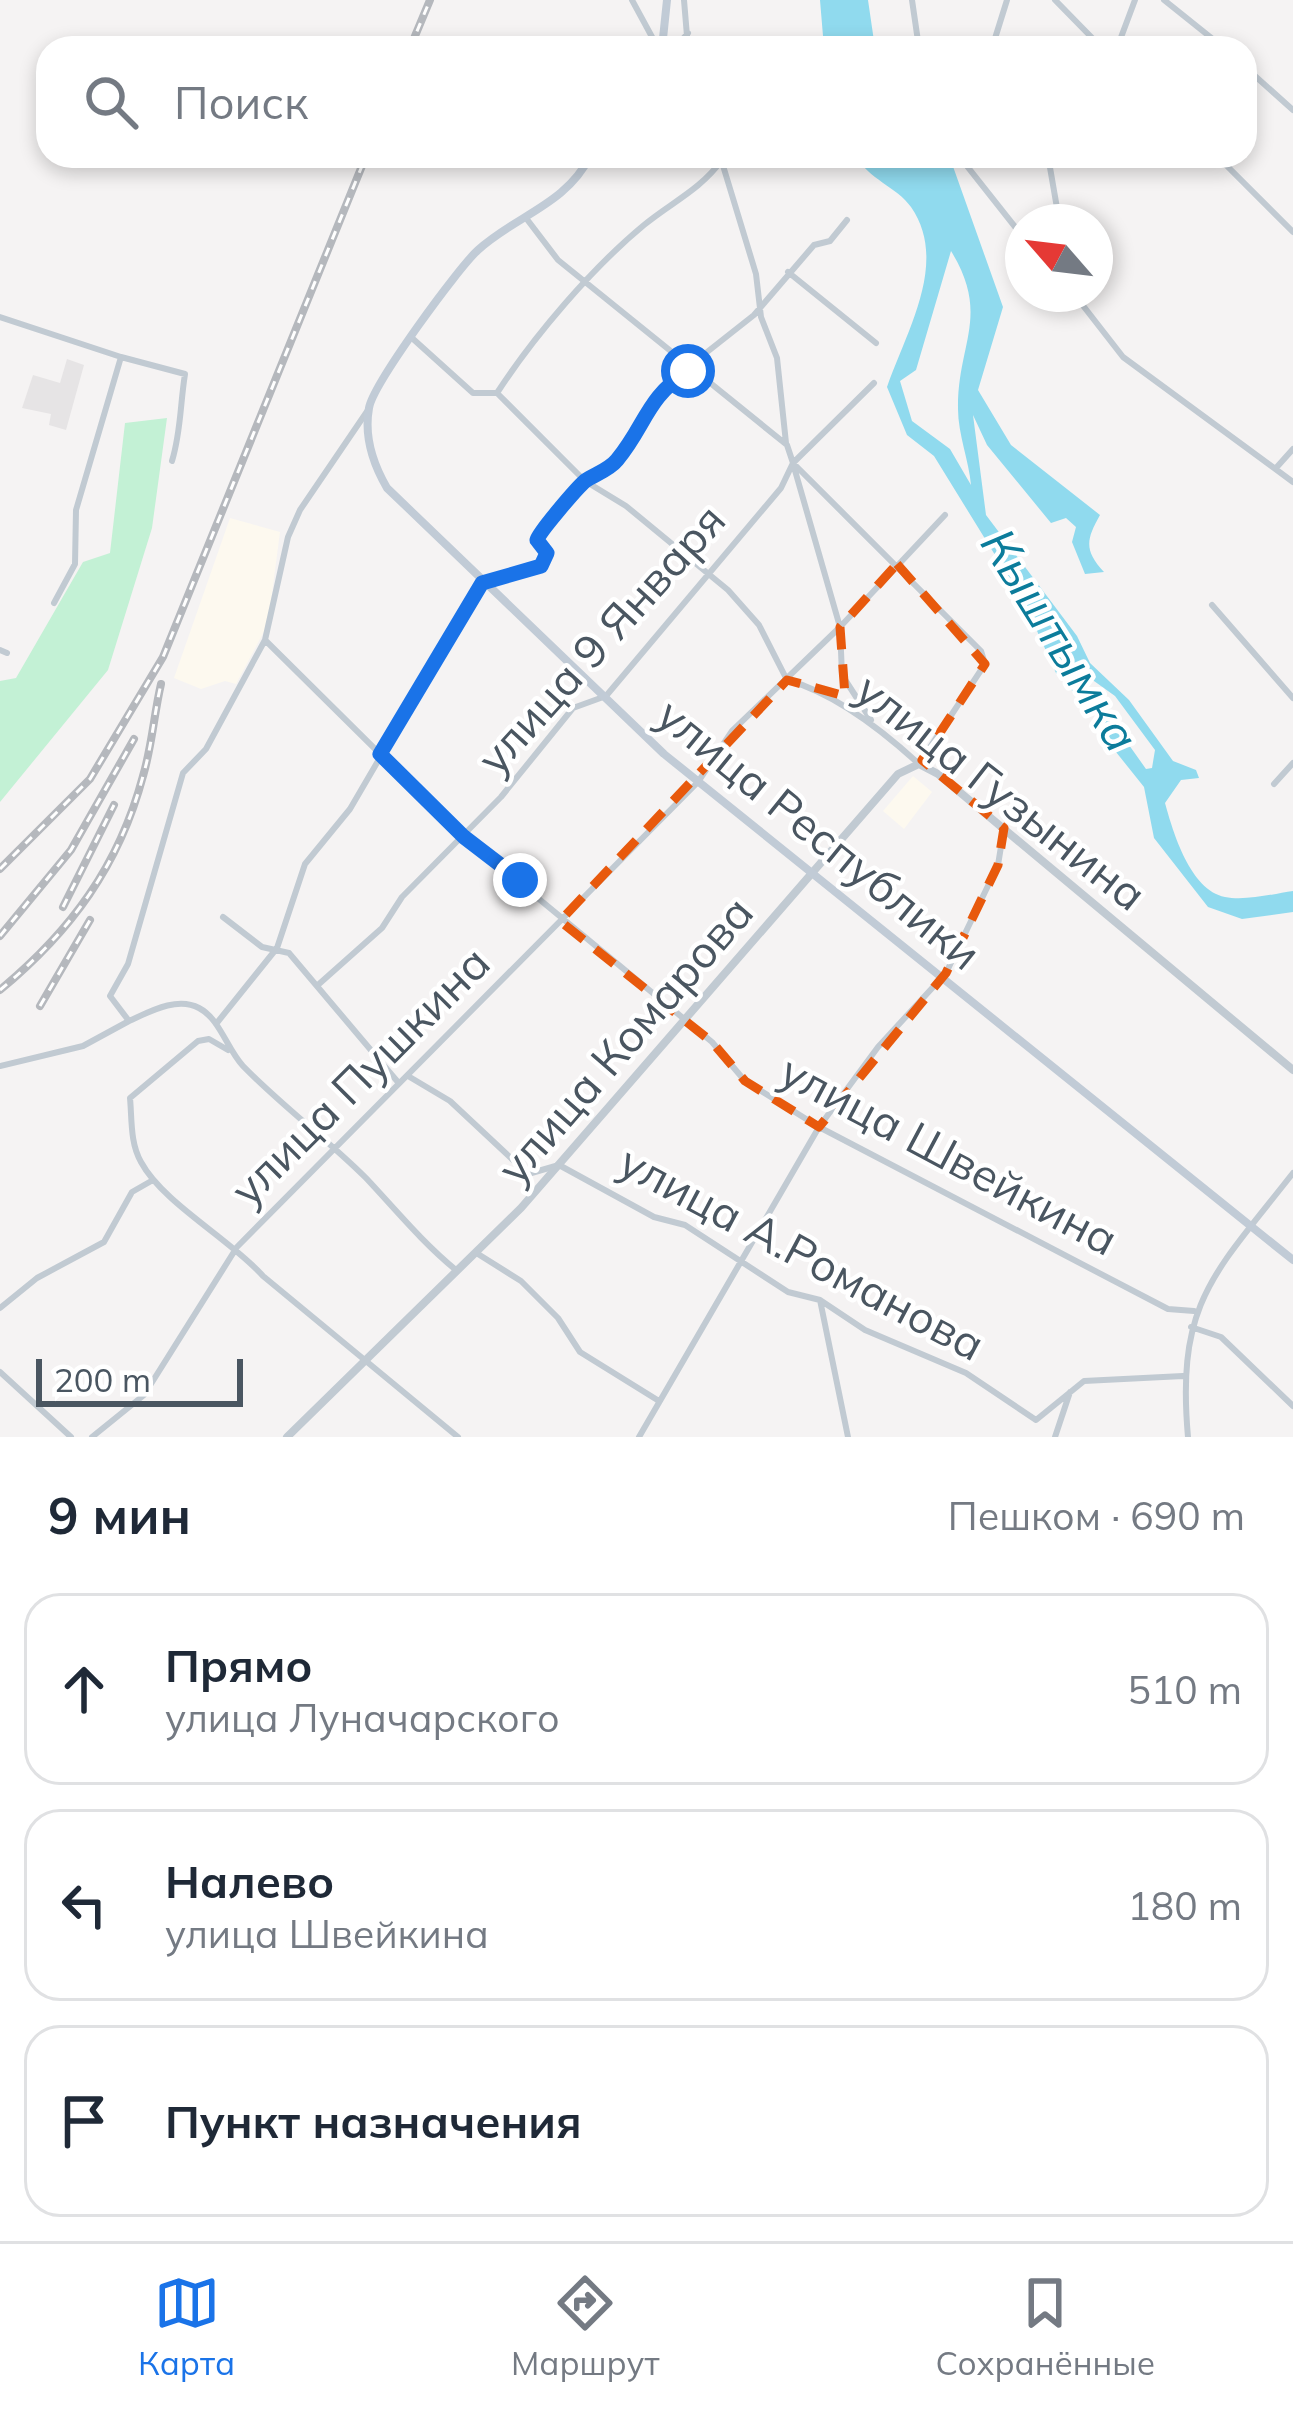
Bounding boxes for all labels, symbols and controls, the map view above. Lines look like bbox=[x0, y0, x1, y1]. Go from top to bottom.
search box bbox=[36, 36, 1257, 168]
icon: search bbox=[78, 69, 144, 135]
text: Поиск bbox=[174, 74, 308, 130]
north arrow bbox=[1005, 204, 1113, 312]
route start bbox=[661, 344, 715, 398]
street label: улица 9 Января bbox=[464, 492, 736, 785]
water label: Кыштымка bbox=[969, 517, 1153, 762]
street label: улица Гузынина bbox=[845, 661, 1158, 922]
street label: улица Республики bbox=[647, 686, 993, 981]
route end bbox=[493, 853, 547, 907]
street label: улица Комарова bbox=[484, 884, 764, 1194]
street label: улица Пушкина bbox=[218, 934, 501, 1217]
street label: улица Швейкина bbox=[771, 1042, 1128, 1267]
street label: улица А.Романова bbox=[610, 1132, 994, 1372]
scale bar bbox=[36, 1353, 243, 1406]
text: 200 m bbox=[54, 1359, 151, 1400]
text: 9 мин bbox=[48, 1483, 191, 1547]
text: Пешком · 690 m bbox=[948, 1491, 1245, 1540]
text: Прямо bbox=[165, 1637, 313, 1693]
icon: ahead bbox=[51, 1656, 117, 1722]
text: 510 m bbox=[1127, 1665, 1242, 1714]
text: улица Луначарского bbox=[165, 1693, 560, 1742]
text: Налево bbox=[165, 1853, 334, 1909]
icon: left bbox=[51, 1872, 117, 1938]
text: 180 m bbox=[1127, 1881, 1242, 1930]
text: улица Швейкина bbox=[165, 1909, 489, 1958]
icon: arrive bbox=[51, 2088, 117, 2154]
text: Пункт назначения bbox=[165, 2093, 582, 2149]
tab: Карта bbox=[138, 2270, 235, 2383]
tab: Маршрут bbox=[511, 2270, 659, 2383]
tab: Сохранённые bbox=[935, 2270, 1155, 2383]

